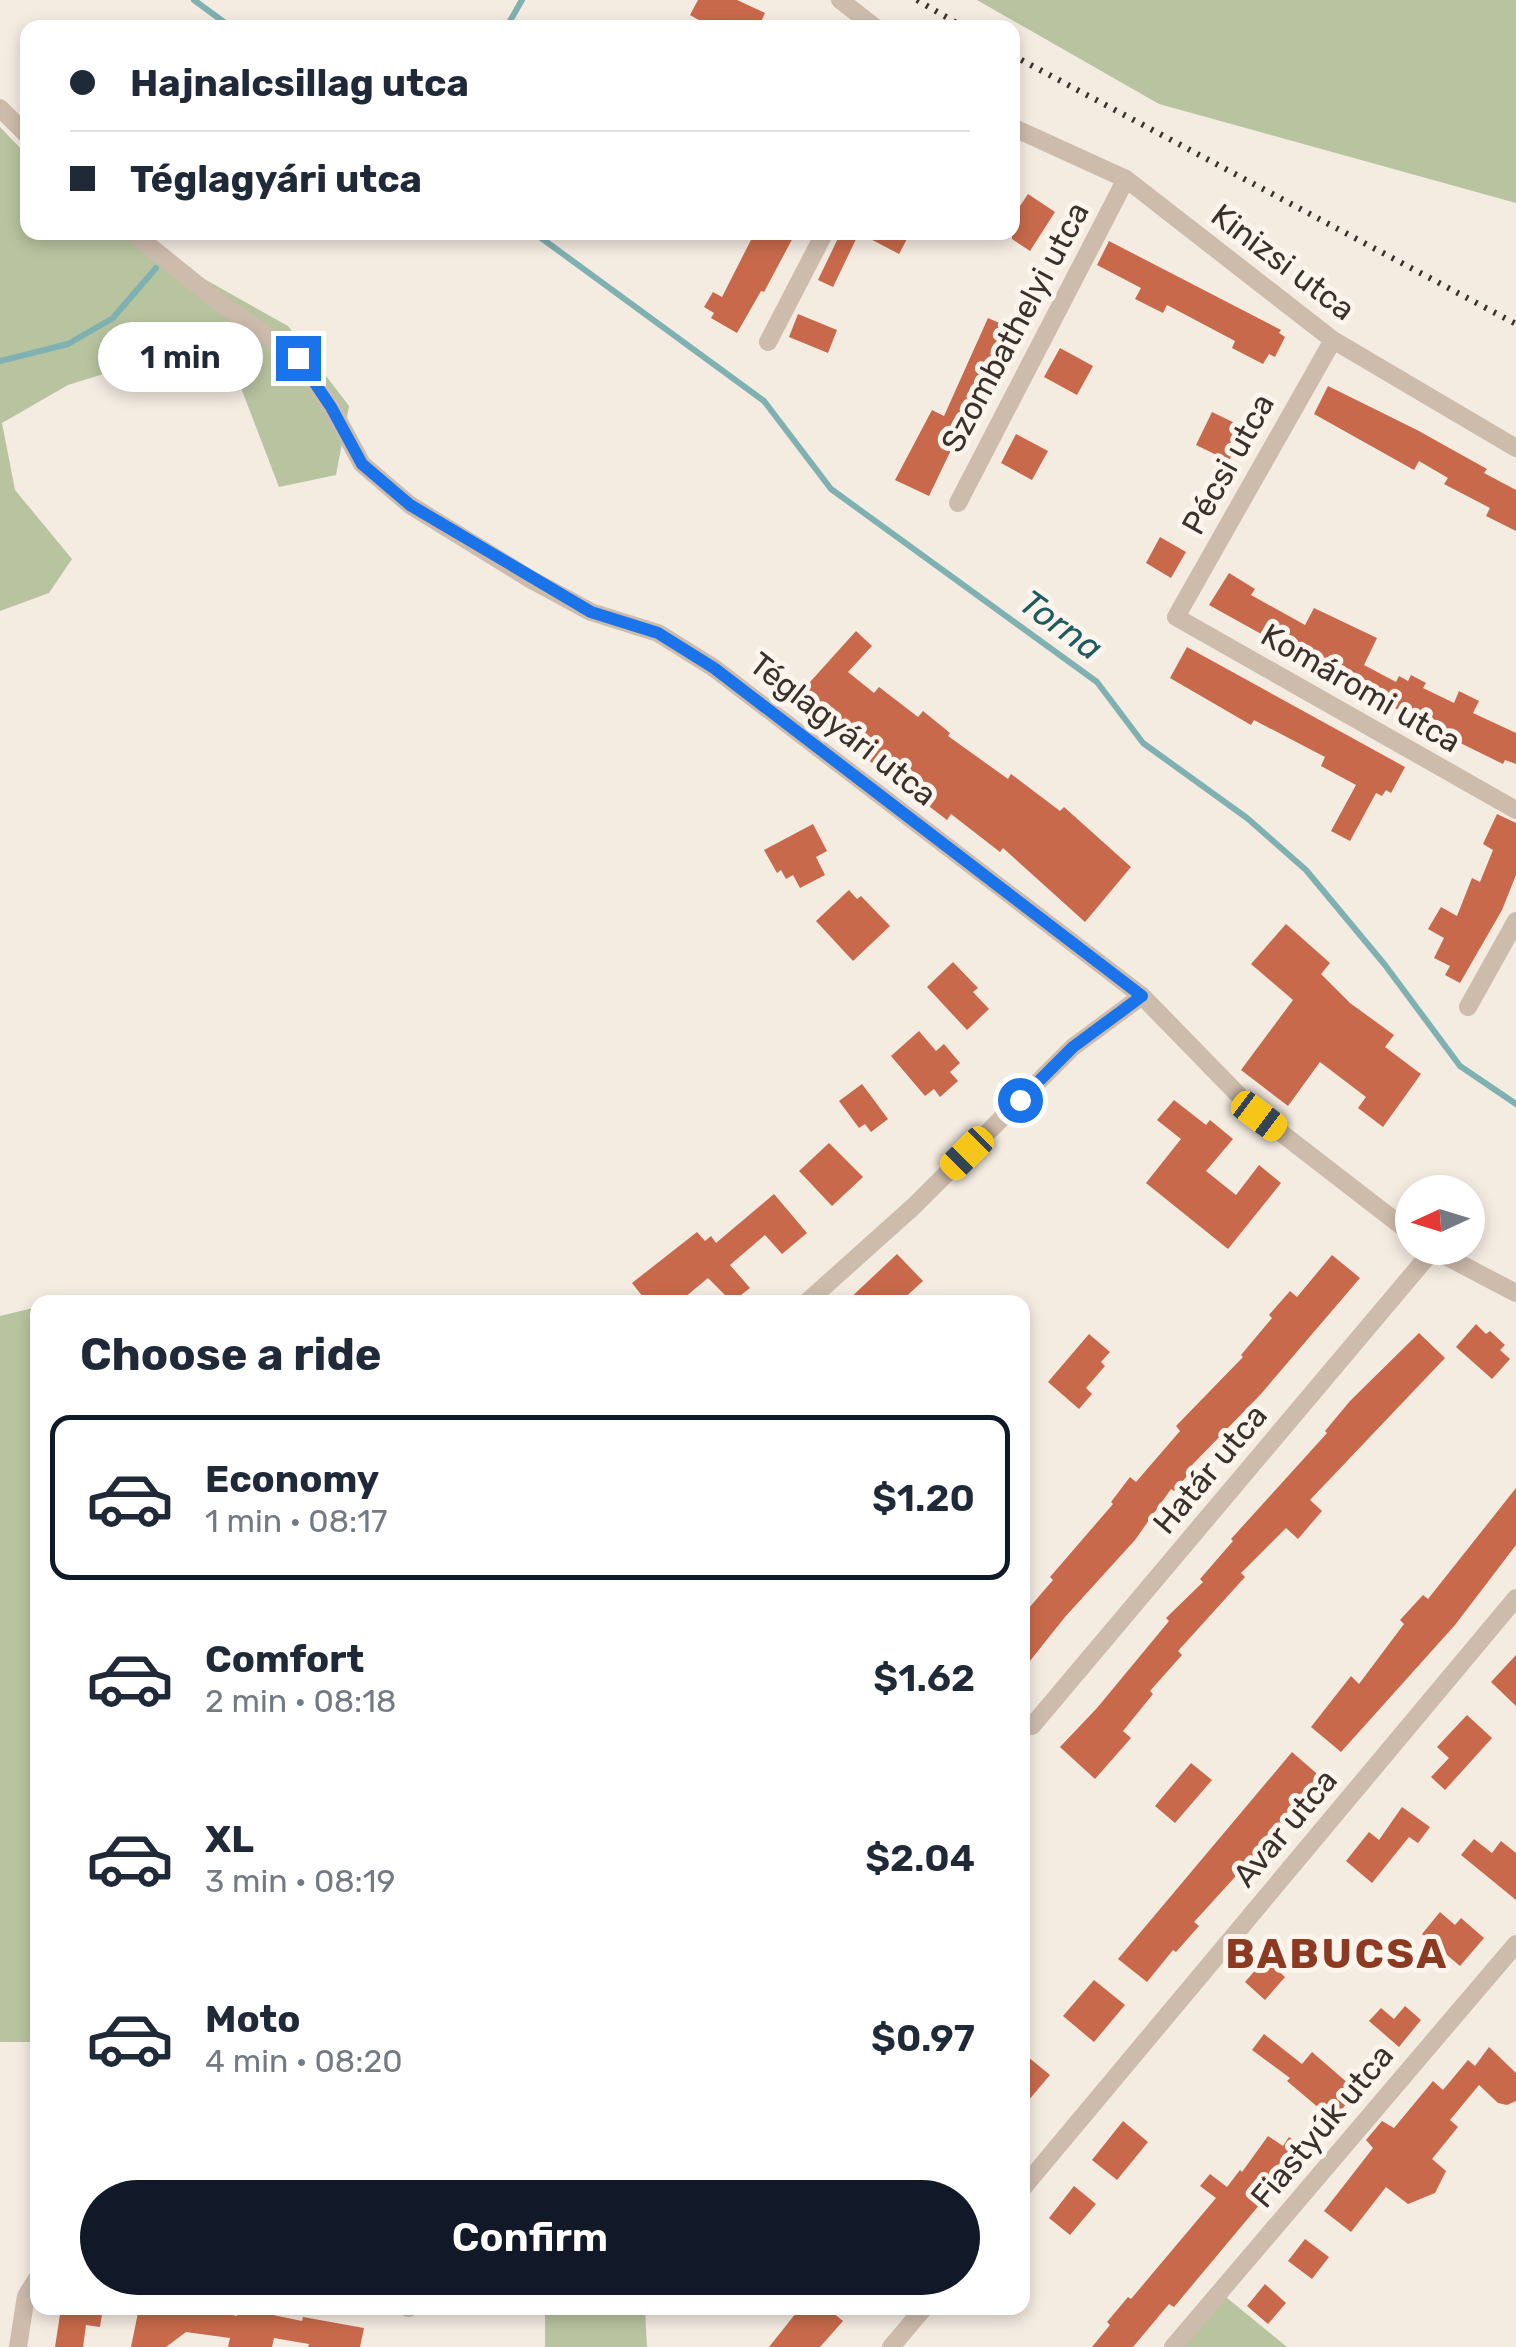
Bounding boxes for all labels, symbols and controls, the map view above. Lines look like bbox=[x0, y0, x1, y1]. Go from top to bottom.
text: Hajnalcsillag utca bbox=[130, 60, 469, 106]
text: Téglagyári utca bbox=[130, 156, 422, 202]
street label: Szombathelyi utca bbox=[933, 196, 1097, 458]
street label: Kinizsi utca bbox=[1204, 196, 1362, 328]
callout: 1 min bbox=[98, 323, 263, 393]
route end bbox=[276, 336, 321, 381]
text: 1 min bbox=[140, 338, 221, 376]
street label: Pécsi utca bbox=[1174, 387, 1282, 541]
water label: Torna bbox=[1011, 581, 1111, 669]
street label: Komáromi utca bbox=[1254, 616, 1468, 760]
street label: Téglagyári utca bbox=[742, 644, 944, 814]
route start bbox=[998, 1078, 1043, 1123]
car bbox=[1226, 1086, 1292, 1146]
car bbox=[935, 1121, 999, 1185]
north arrow bbox=[1395, 1175, 1485, 1265]
map controls bbox=[1395, 1175, 1485, 1265]
text: Choose a ride bbox=[80, 1328, 382, 1381]
street label: Határ utca bbox=[1145, 1397, 1275, 1541]
icon: car bbox=[85, 1453, 175, 1543]
text: Economy bbox=[205, 1456, 379, 1502]
text: $1.20 bbox=[872, 1475, 975, 1521]
text: 1 min · 08:17 bbox=[205, 1502, 387, 1540]
icon: car bbox=[85, 1633, 175, 1723]
text: Comfort bbox=[205, 1636, 364, 1682]
text: $1.62 bbox=[873, 1655, 975, 1701]
text: 2 min · 08:18 bbox=[205, 1682, 396, 1720]
street label: Avar utca bbox=[1225, 1762, 1345, 1894]
icon: car bbox=[85, 1813, 175, 1903]
text: XL bbox=[205, 1816, 254, 1862]
text: $2.04 bbox=[865, 1835, 975, 1881]
text: 3 min · 08:19 bbox=[205, 1862, 395, 1900]
district label: BABUCSA bbox=[1225, 1929, 1449, 1979]
icon: car bbox=[85, 1993, 175, 2083]
text: Moto bbox=[205, 1996, 301, 2042]
text: $0.97 bbox=[871, 2015, 975, 2061]
street label: Fiastyúk utca bbox=[1243, 2037, 1401, 2215]
text: 4 min · 08:20 bbox=[205, 2042, 403, 2080]
button: Confirm bbox=[80, 2180, 980, 2295]

